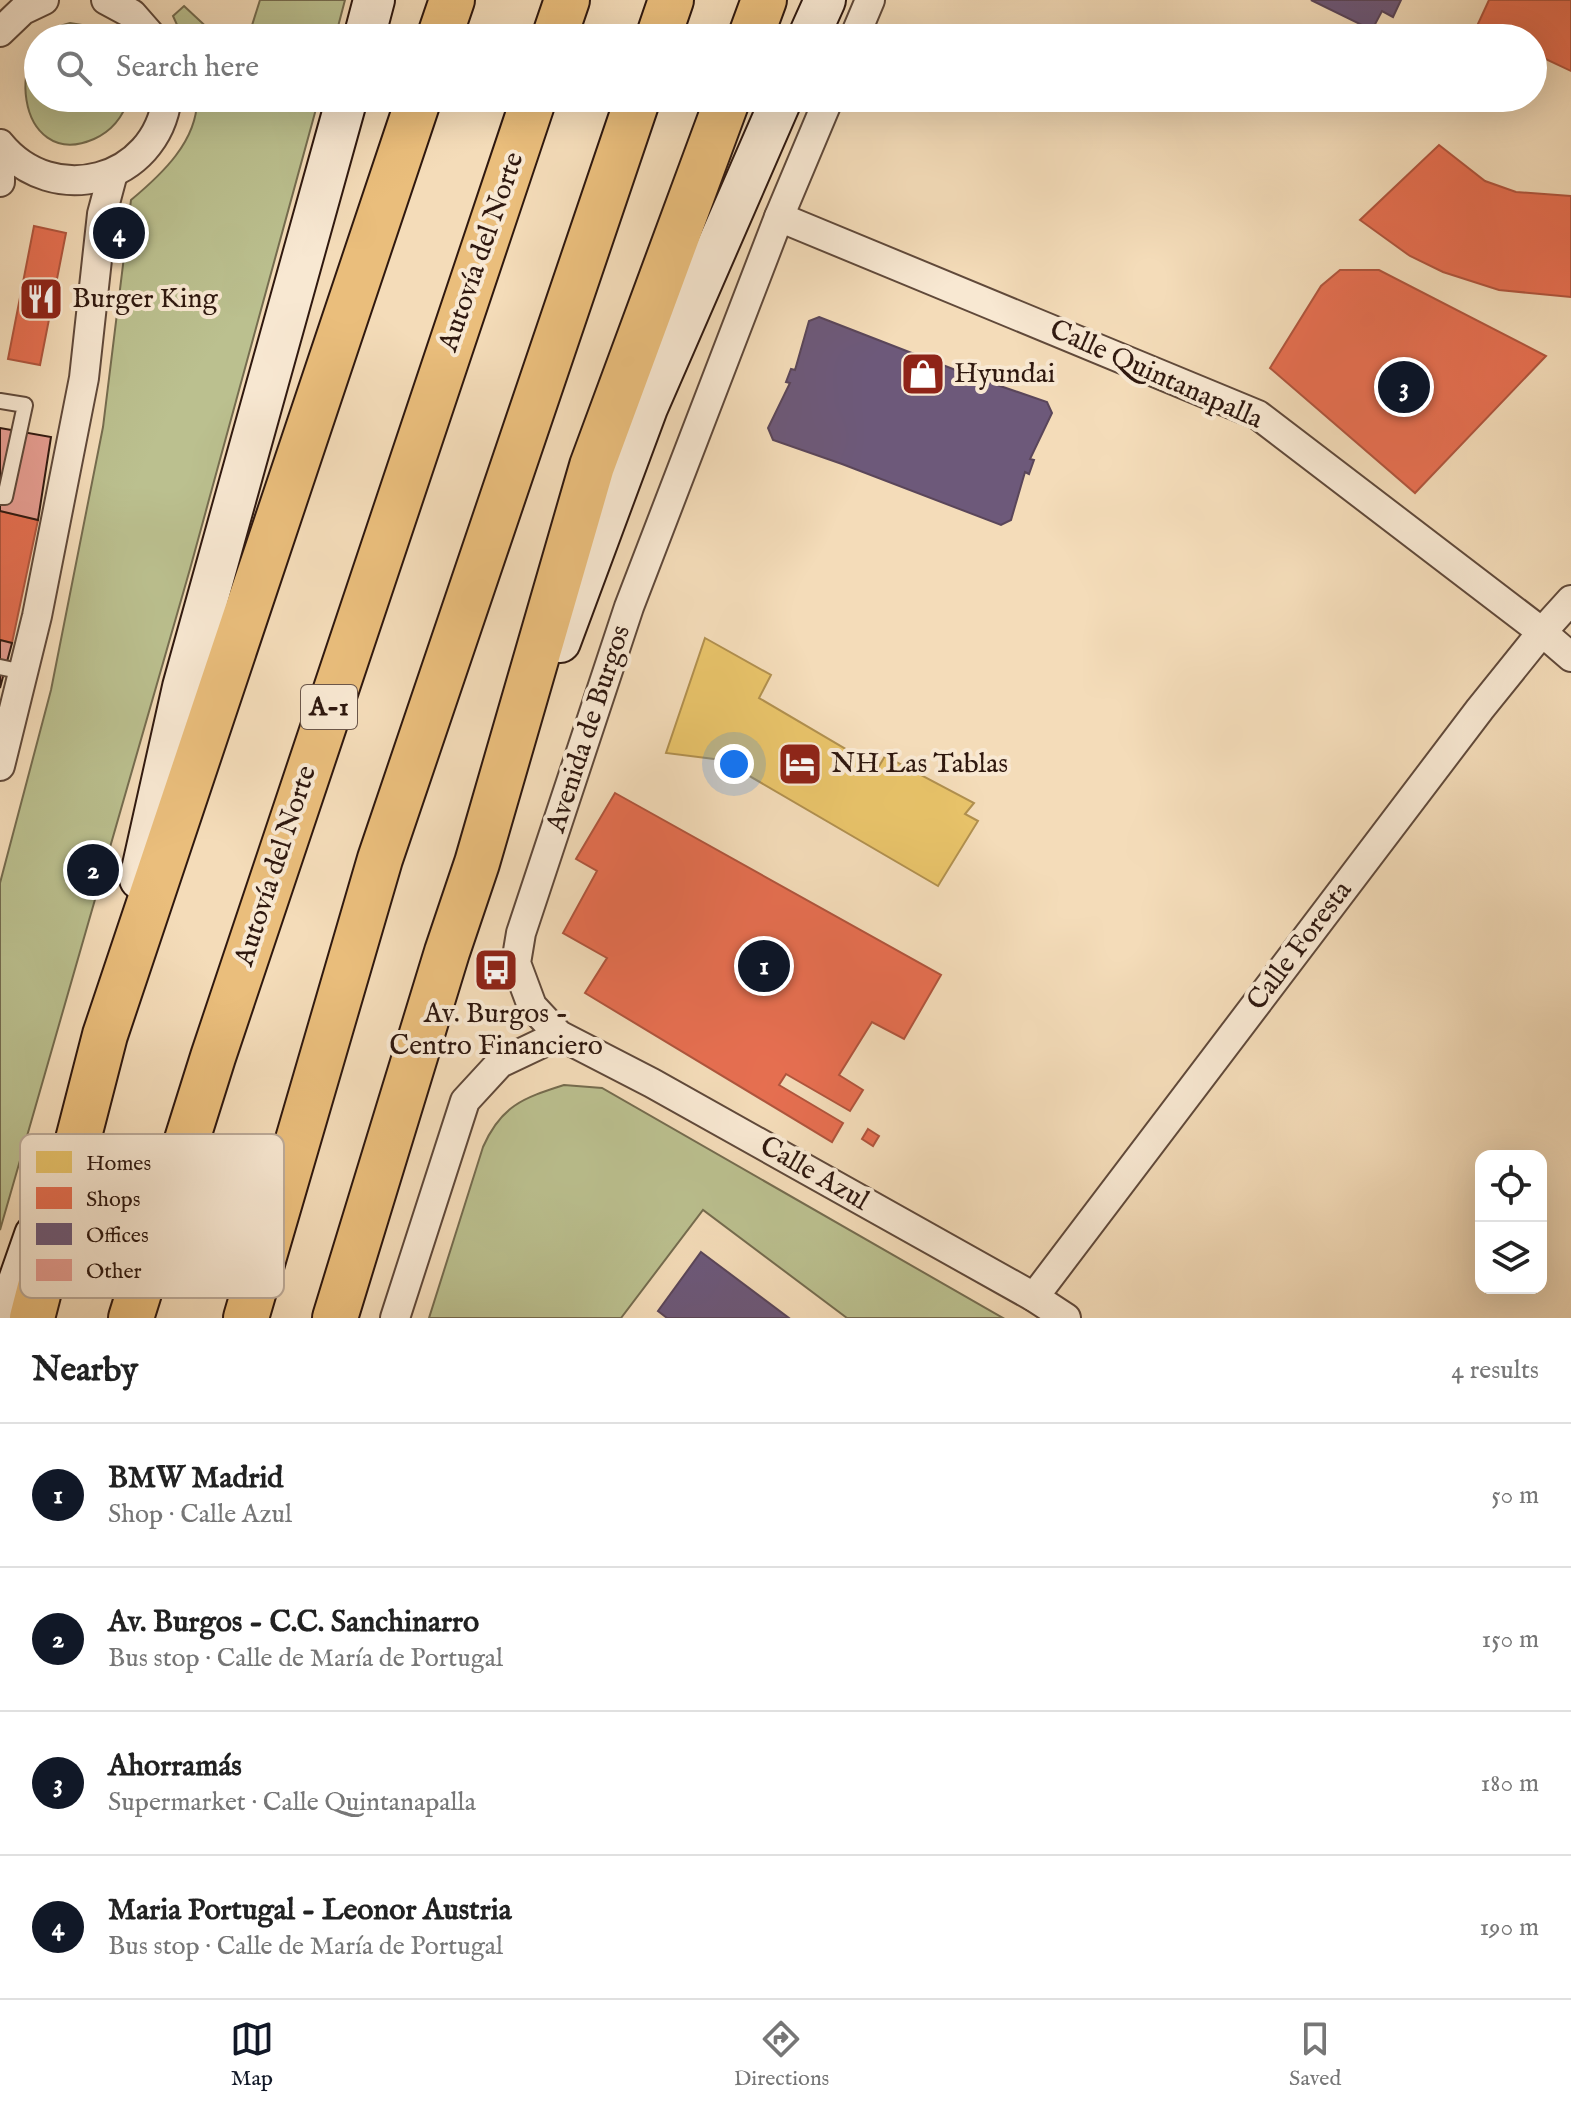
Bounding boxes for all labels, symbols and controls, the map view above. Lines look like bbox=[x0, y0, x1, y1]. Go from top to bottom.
search box bbox=[24, 24, 1547, 112]
icon: search bbox=[52, 46, 96, 90]
text: Search here bbox=[116, 49, 259, 87]
street label: Autovía del Norte bbox=[431, 148, 533, 357]
pin: 4 bbox=[93, 203, 145, 263]
restaurant icon: Burger King bbox=[17, 275, 65, 323]
place label: Burger King bbox=[72, 282, 218, 317]
street label: Calle Quintanapalla bbox=[1044, 312, 1269, 438]
shop icon: Hyundai bbox=[899, 350, 947, 398]
place label: Hyundai bbox=[954, 357, 1055, 392]
pin: 3 bbox=[1378, 357, 1430, 417]
street label: Avenida de Burgos bbox=[539, 621, 639, 838]
road number: A-1 bbox=[301, 685, 357, 729]
hotel icon: NH Las Tablas bbox=[776, 740, 824, 788]
your location bbox=[714, 744, 754, 784]
place label: NH Las Tablas bbox=[831, 747, 1008, 782]
street label: Autovía del Norte bbox=[227, 761, 325, 972]
pin: 2 bbox=[67, 840, 119, 900]
street label: Calle Foresta bbox=[1240, 873, 1361, 1018]
pin: 1 bbox=[738, 936, 790, 996]
bus stop icon: Av. Burgos - Centro Financiero bbox=[472, 946, 520, 994]
place label: Av. Burgos - Centro Financiero bbox=[389, 997, 603, 1064]
street label: Calle Azul bbox=[753, 1129, 875, 1219]
legend bbox=[20, 1134, 284, 1298]
text: Homes bbox=[86, 1150, 151, 1178]
map controls bbox=[1475, 1150, 1547, 1294]
button: locate bbox=[1475, 1150, 1547, 1222]
text: Shops bbox=[86, 1186, 140, 1214]
text: Offices bbox=[86, 1222, 149, 1250]
button: layers bbox=[1475, 1222, 1547, 1294]
text: Other bbox=[86, 1258, 142, 1286]
text: Nearby bbox=[32, 1349, 138, 1392]
text: 4 results bbox=[1451, 1354, 1539, 1387]
text: BMW Madrid bbox=[108, 1460, 283, 1498]
text: 1 bbox=[53, 1479, 63, 1512]
text: 50 m bbox=[1491, 1479, 1539, 1512]
text: Shop · Calle Azul bbox=[108, 1498, 292, 1531]
text: Av. Burgos - C.C. Sanchinarro bbox=[108, 1604, 479, 1642]
text: 2 bbox=[52, 1623, 64, 1656]
text: 150 m bbox=[1481, 1623, 1539, 1656]
text: Bus stop · Calle de María de Portugal bbox=[108, 1642, 503, 1675]
text: Ahorramás bbox=[108, 1748, 242, 1786]
text: 3 bbox=[53, 1767, 63, 1800]
text: 180 m bbox=[1481, 1767, 1539, 1800]
text: Supermarket · Calle Quintanapalla bbox=[108, 1786, 476, 1819]
text: Maria Portugal - Leonor Austria bbox=[108, 1892, 512, 1930]
text: 4 bbox=[52, 1911, 64, 1944]
text: 190 m bbox=[1479, 1911, 1539, 1944]
text: Bus stop · Calle de María de Portugal bbox=[108, 1930, 503, 1963]
tab: Map bbox=[230, 2017, 274, 2093]
tab: Directions bbox=[734, 2017, 829, 2093]
tab: Saved bbox=[1289, 2017, 1341, 2093]

